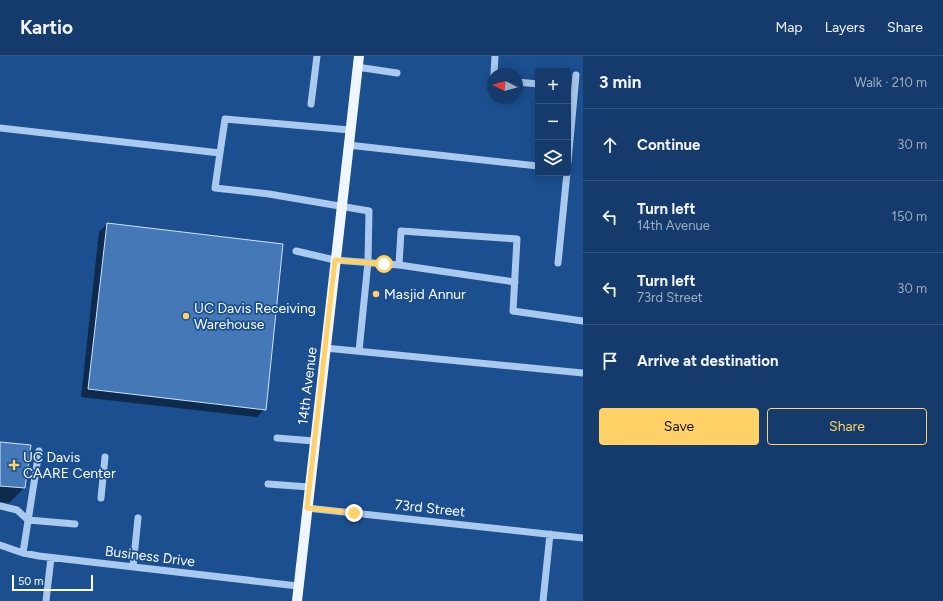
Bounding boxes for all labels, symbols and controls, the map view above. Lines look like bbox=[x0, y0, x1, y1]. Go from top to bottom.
text: Kartio bbox=[20, 16, 73, 39]
text: Map bbox=[775, 19, 803, 36]
text: Layers bbox=[825, 19, 865, 36]
text: Share bbox=[887, 19, 923, 36]
north arrow bbox=[487, 68, 523, 104]
map controls bbox=[535, 68, 571, 176]
button: + bbox=[535, 68, 571, 104]
text: 3 min bbox=[599, 72, 641, 92]
text: Walk · 210 m bbox=[854, 75, 927, 90]
button: − bbox=[535, 104, 571, 140]
icon: ahead bbox=[599, 134, 621, 156]
text: Continue bbox=[637, 136, 700, 154]
text: 30 m bbox=[897, 137, 927, 152]
button: layers bbox=[535, 140, 571, 176]
text: Turn left bbox=[637, 200, 695, 218]
icon: left bbox=[599, 206, 621, 228]
text: 150 m bbox=[892, 209, 927, 224]
text: 14th Avenue bbox=[637, 218, 710, 233]
route start bbox=[375, 255, 393, 273]
text: Turn left bbox=[637, 272, 695, 290]
icon: left bbox=[599, 278, 621, 300]
text: 30 m bbox=[897, 281, 927, 296]
place label: Masjid Annur bbox=[384, 286, 466, 303]
marker: Masjid Annur bbox=[371, 289, 381, 299]
text: 73rd Street bbox=[637, 290, 703, 305]
place label: UC Davis Receiving Warehouse bbox=[194, 300, 316, 333]
marker: UC Davis Receiving Warehouse bbox=[181, 311, 191, 321]
street label: 14th Avenue bbox=[294, 346, 321, 426]
icon: arrive bbox=[599, 350, 621, 372]
text: Arrive at destination bbox=[637, 352, 778, 370]
button: Save bbox=[599, 408, 759, 445]
button: Share bbox=[767, 408, 927, 445]
place label: UC Davis CAARE Center bbox=[23, 449, 116, 482]
marker: UC Davis CAARE Center bbox=[8, 459, 20, 471]
street label: 73rd Street bbox=[394, 496, 466, 521]
route end bbox=[345, 504, 363, 522]
street label: Business Drive bbox=[104, 543, 196, 570]
scale bar bbox=[12, 573, 93, 592]
text: 50 m bbox=[18, 575, 43, 588]

